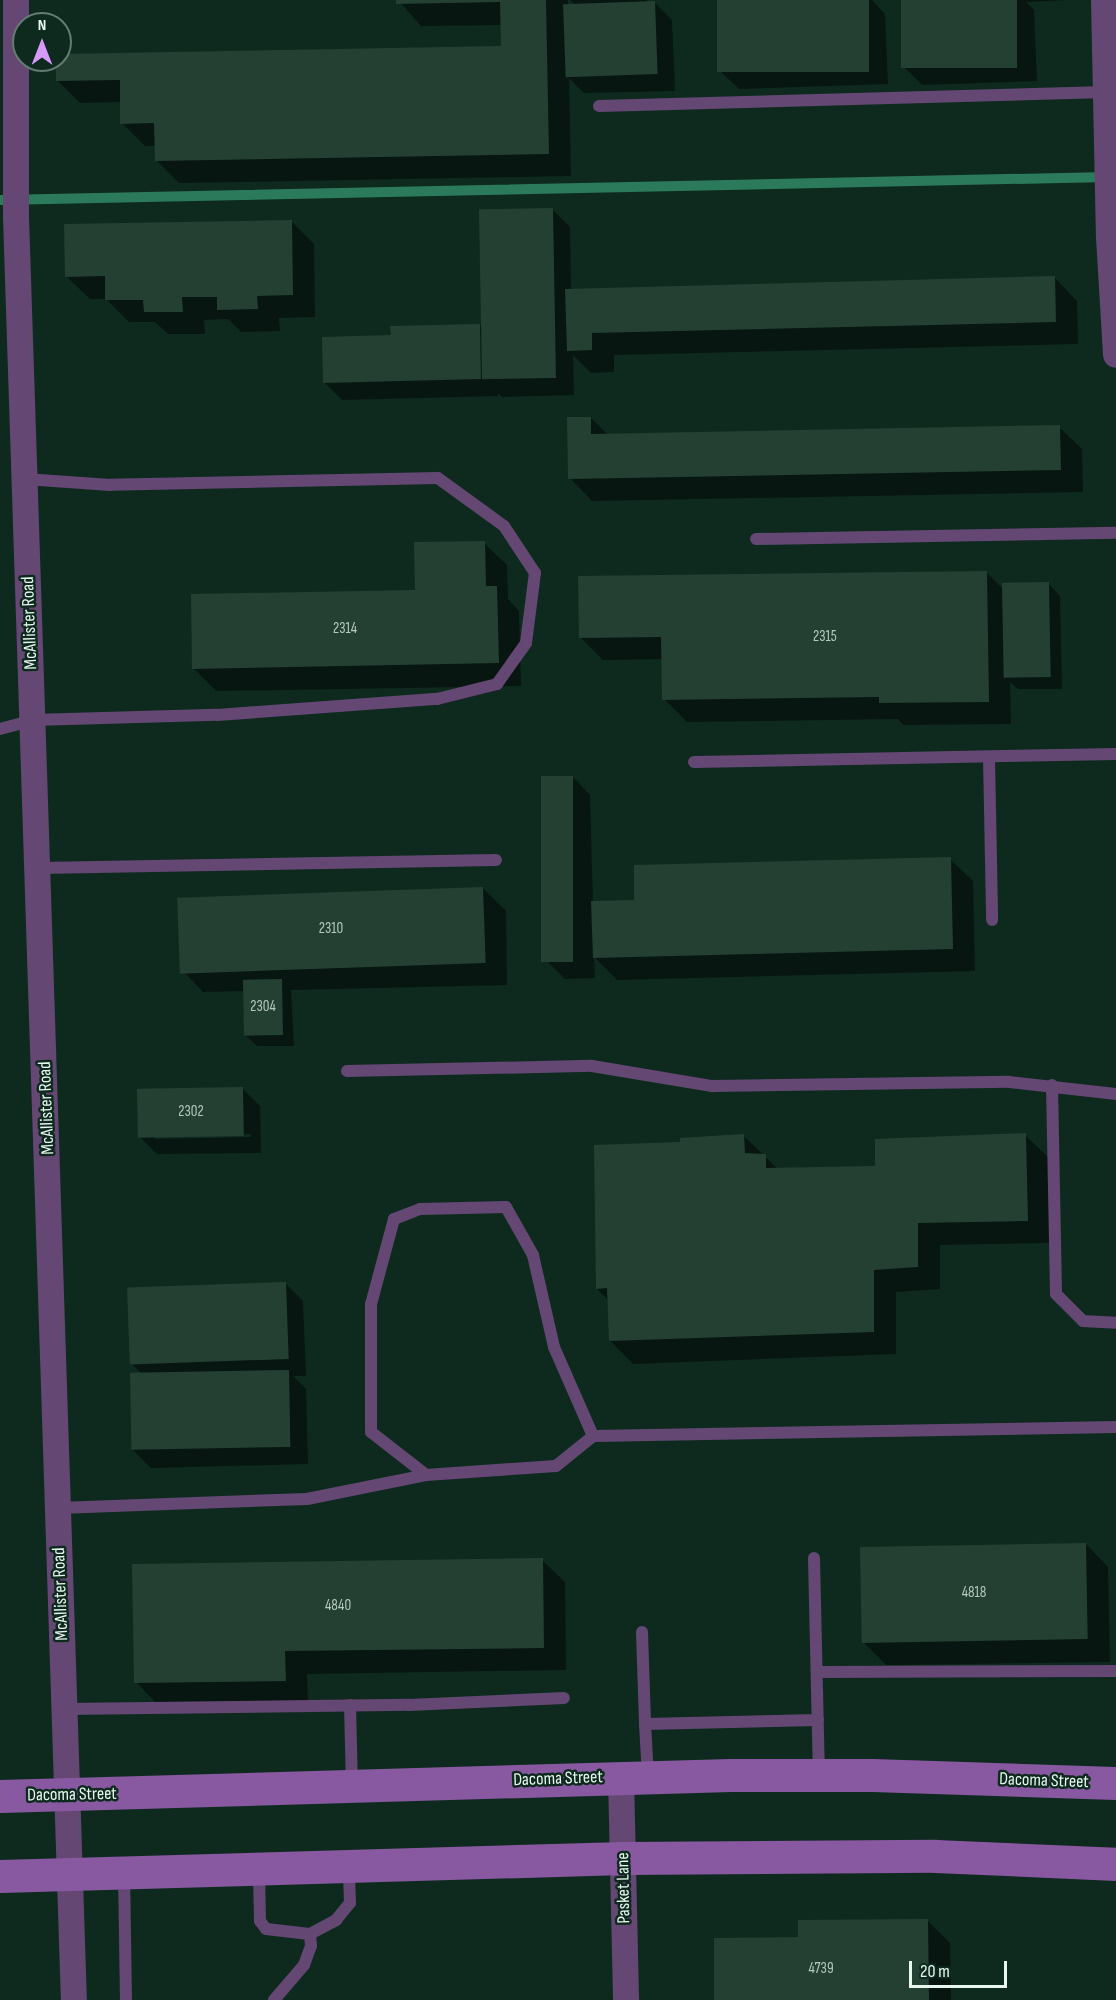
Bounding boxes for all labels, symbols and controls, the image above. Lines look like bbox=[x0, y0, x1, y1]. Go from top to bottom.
north arrow bbox=[12, 12, 72, 72]
text: N bbox=[38, 16, 46, 35]
street label: McAllister Road bbox=[18, 576, 42, 670]
house number: 2314 bbox=[333, 620, 357, 638]
house number: 2315 bbox=[813, 628, 837, 646]
house number: 2310 bbox=[319, 920, 343, 938]
house number: 2304 bbox=[250, 998, 276, 1016]
street label: McAllister Road bbox=[35, 1061, 59, 1155]
house number: 2302 bbox=[178, 1103, 204, 1121]
street label: McAllister Road bbox=[49, 1547, 73, 1641]
house number: 4818 bbox=[962, 1584, 986, 1602]
house number: 4840 bbox=[325, 1597, 351, 1615]
street label: Dacoma Street bbox=[513, 1767, 603, 1791]
street label: Dacoma Street bbox=[999, 1769, 1089, 1793]
street label: Dacoma Street bbox=[27, 1783, 117, 1807]
street label: Pasket Lane bbox=[613, 1852, 635, 1924]
scale bar bbox=[912, 1949, 1010, 1987]
house number: 4739 bbox=[808, 1960, 834, 1978]
text: 20 m bbox=[920, 1961, 950, 1982]

